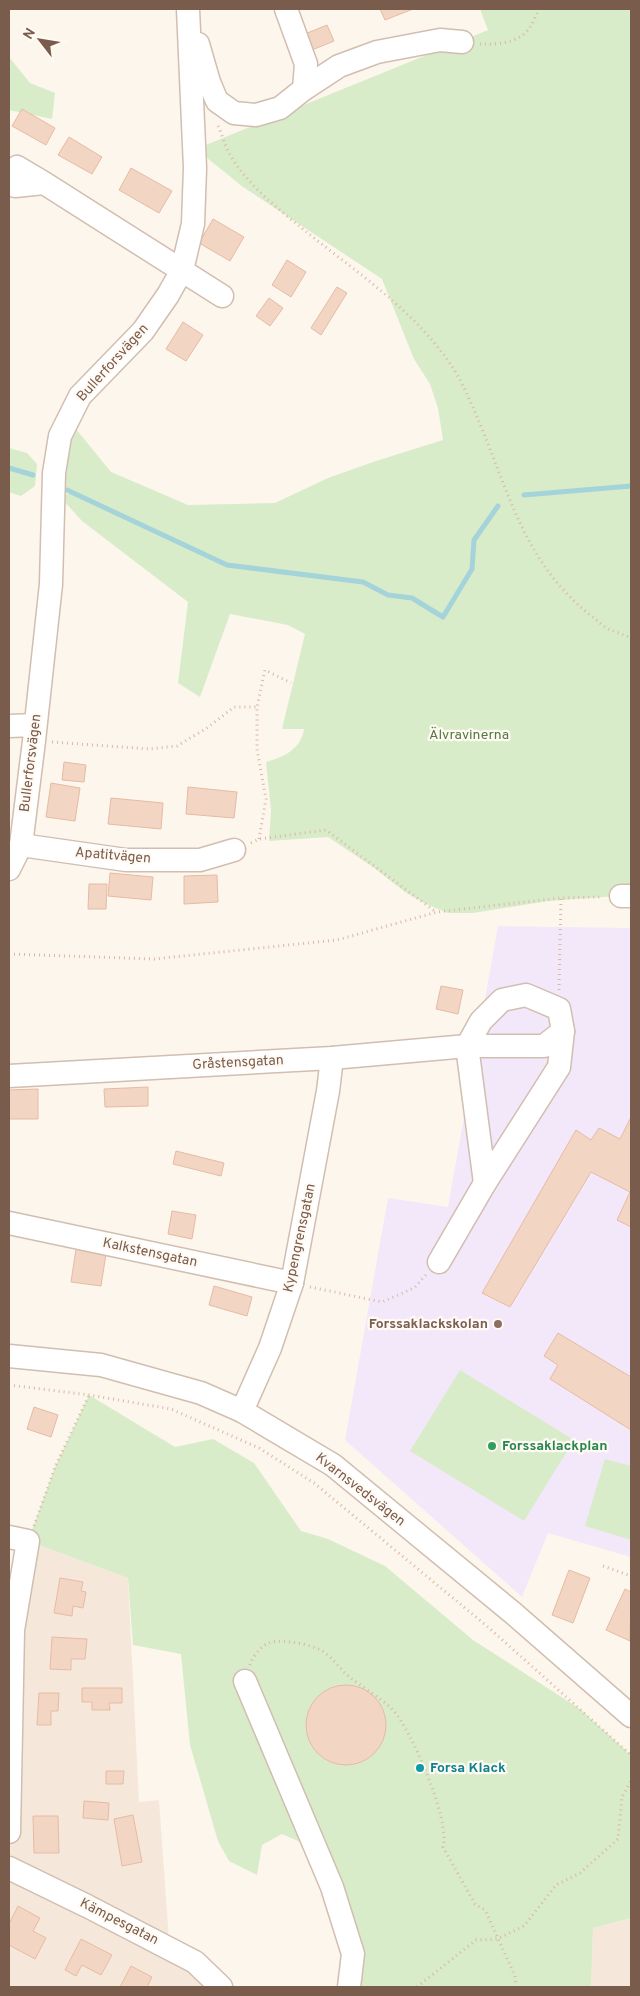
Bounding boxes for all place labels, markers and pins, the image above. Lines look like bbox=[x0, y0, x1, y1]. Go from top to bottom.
place label: Forssaklackskolan bbox=[369, 1316, 488, 1333]
marker: Forssaklackskolan bbox=[492, 1318, 504, 1330]
place label: Forssaklackplan bbox=[502, 1438, 608, 1455]
marker: Forssaklackplan bbox=[486, 1440, 498, 1452]
place label: Forsa Klack bbox=[430, 1760, 506, 1777]
marker: Forsa Klack bbox=[414, 1762, 426, 1774]

